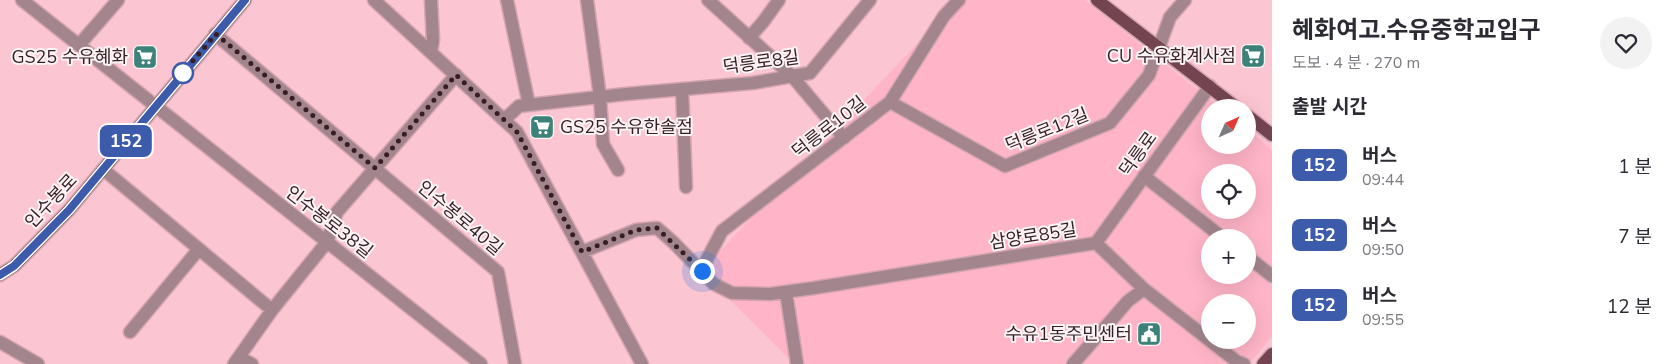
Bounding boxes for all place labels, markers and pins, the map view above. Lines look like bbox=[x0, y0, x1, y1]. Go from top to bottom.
supermarket icon: CU 수유화계사점 bbox=[1240, 43, 1266, 69]
supermarket icon: GS25 수유혜화 bbox=[132, 44, 158, 70]
place label: CU 수유화계사점 bbox=[1107, 44, 1236, 68]
place label: GS25 수유혜화 bbox=[11, 45, 128, 69]
unlabelled marker bbox=[172, 62, 194, 84]
supermarket icon: GS25 수유한솔점 bbox=[529, 114, 555, 140]
place label: GS25 수유한솔점 bbox=[560, 115, 693, 139]
public building icon: 수유1동주민센터 bbox=[1136, 321, 1162, 347]
place label: 수유1동주민센터 bbox=[1005, 322, 1132, 346]

